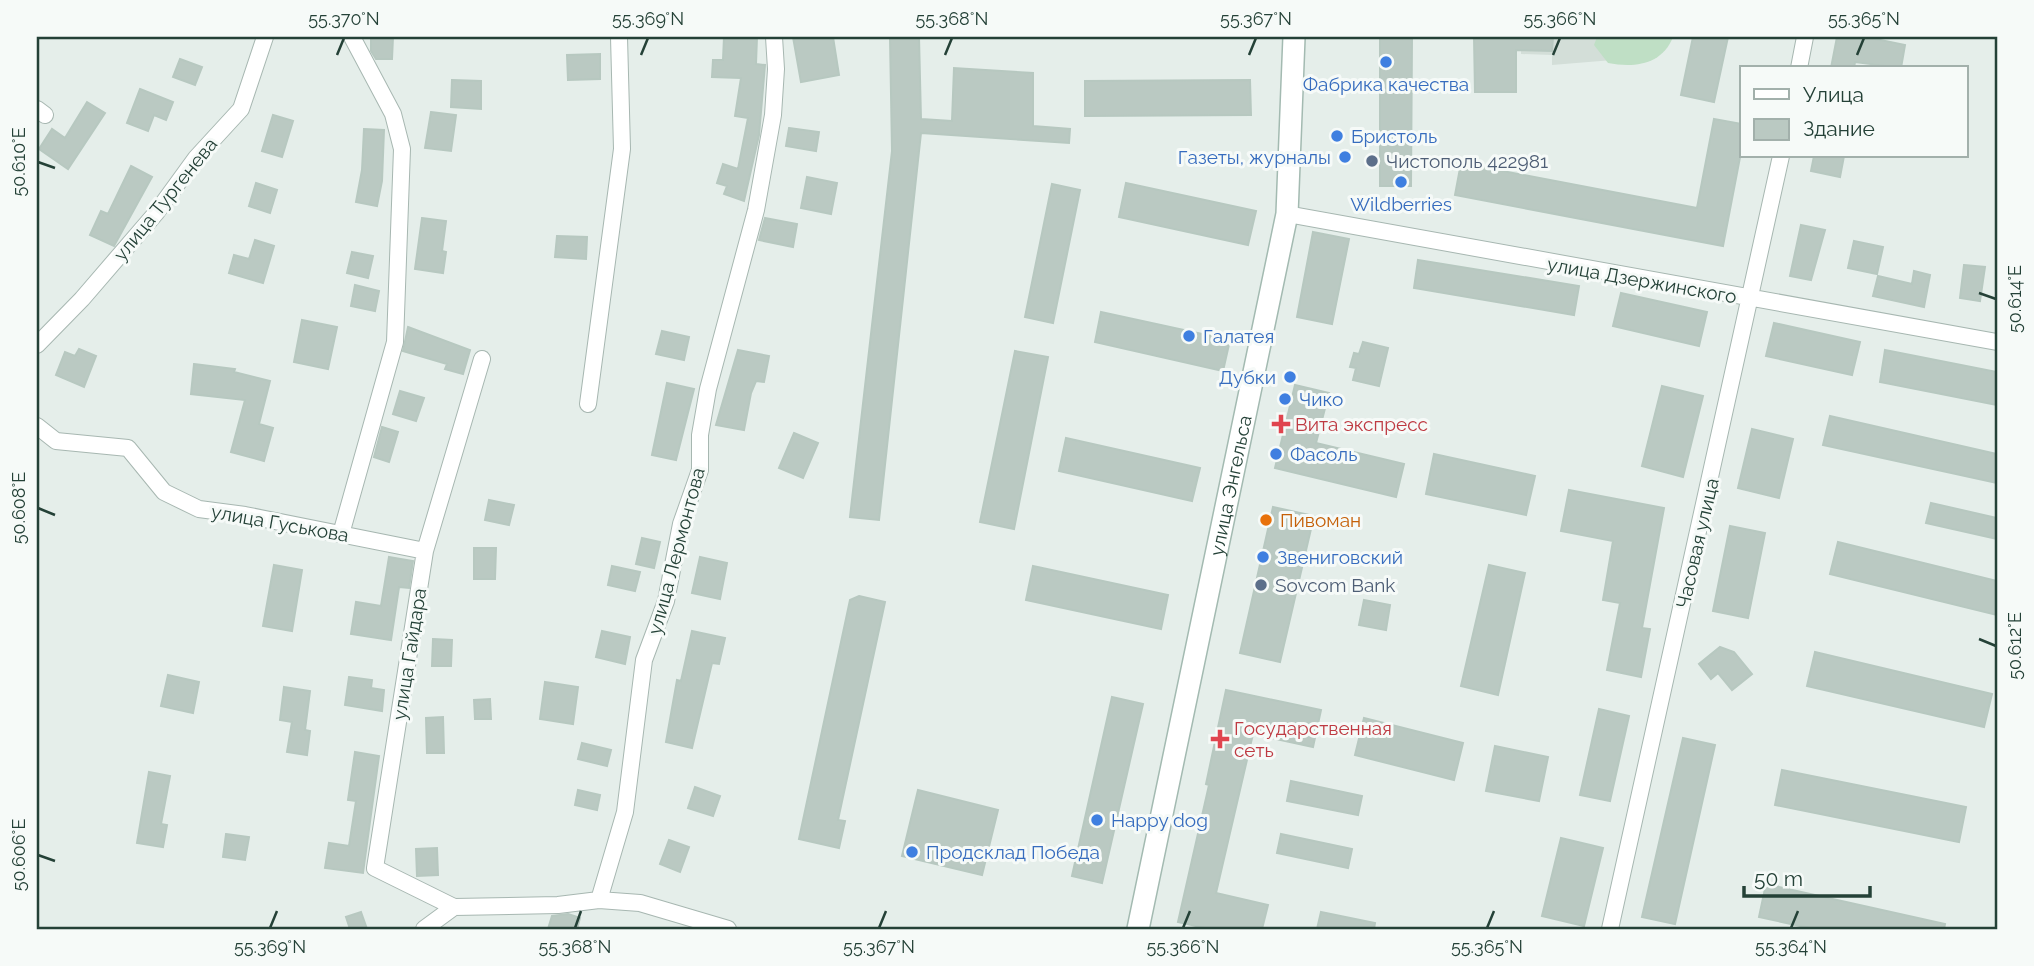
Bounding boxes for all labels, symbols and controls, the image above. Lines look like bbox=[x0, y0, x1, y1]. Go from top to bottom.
text: 55.370°N bbox=[308, 8, 380, 29]
text: 55.369°N bbox=[612, 8, 684, 29]
text: 55.368°N bbox=[916, 8, 988, 29]
text: 55.367°N bbox=[1220, 8, 1292, 29]
text: 55.366°N bbox=[1523, 8, 1597, 29]
text: 55.365°N bbox=[1828, 8, 1900, 29]
marker: Фабрика качества bbox=[1378, 54, 1394, 70]
legend bbox=[1740, 66, 1968, 158]
place label: Фабрика качества bbox=[1303, 73, 1469, 95]
text: Улица bbox=[1803, 82, 1864, 107]
text: Здание bbox=[1803, 116, 1875, 141]
place label: Бристоль bbox=[1351, 125, 1437, 147]
text: 50.610°E bbox=[8, 127, 29, 197]
marker: Бристоль bbox=[1329, 128, 1345, 144]
street label: улица Тургенева bbox=[109, 133, 221, 265]
place label: Газеты, журналы bbox=[1178, 146, 1331, 168]
marker: Газеты, журналы bbox=[1337, 149, 1353, 165]
place label: Чистополь 422981 bbox=[1386, 150, 1548, 172]
marker: Чистополь 422981 bbox=[1364, 153, 1380, 169]
marker: Wildberries bbox=[1393, 174, 1409, 190]
place label: Wildberries bbox=[1350, 193, 1452, 215]
street label: улица Дзержинского bbox=[1546, 253, 1738, 307]
text: 50.614°E bbox=[2004, 265, 2025, 333]
place label: Галатея bbox=[1203, 325, 1274, 347]
marker: Галатея bbox=[1181, 328, 1197, 344]
place label: Дубки bbox=[1219, 366, 1276, 388]
marker: Дубки bbox=[1282, 369, 1298, 385]
place label: Чико bbox=[1299, 388, 1343, 410]
marker: Чико bbox=[1277, 391, 1293, 407]
street label: улица Энгельса bbox=[1205, 413, 1256, 558]
place label: Вита экспресс bbox=[1295, 413, 1428, 435]
marker: Вита экспресс bbox=[1273, 416, 1289, 432]
place label: Фасоль bbox=[1290, 443, 1357, 465]
marker: Фасоль bbox=[1268, 446, 1284, 462]
street label: улица Лермонтова bbox=[643, 465, 709, 637]
text: 50.608°E bbox=[8, 472, 29, 544]
street label: Часовая улица bbox=[1671, 476, 1723, 610]
street label: улица Гуськова bbox=[210, 500, 350, 546]
place label: Пивоман bbox=[1280, 509, 1361, 531]
marker: Пивоман bbox=[1258, 512, 1274, 528]
place label: Звениговский bbox=[1277, 546, 1403, 568]
marker: Звениговский bbox=[1255, 549, 1271, 565]
place label: Sovcom Bank bbox=[1275, 574, 1395, 596]
marker: Sovcom Bank bbox=[1253, 577, 1269, 593]
street label: улица Гайдара bbox=[388, 586, 430, 722]
text: 50.612°E bbox=[2004, 612, 2025, 680]
place label: Государственная сеть bbox=[1234, 717, 1392, 761]
marker: Государственная сеть bbox=[1212, 731, 1228, 747]
place label: Happy dog bbox=[1111, 809, 1208, 831]
marker: Happy dog bbox=[1089, 812, 1105, 828]
text: 50.606°E bbox=[8, 819, 29, 891]
place label: Продсклад Победа bbox=[926, 841, 1100, 863]
marker: Продсклад Победа bbox=[904, 844, 920, 860]
scale bar bbox=[1744, 854, 1870, 898]
text: 50 m bbox=[1754, 866, 1803, 891]
text: 55.369°N bbox=[234, 936, 306, 957]
text: 55.368°N bbox=[539, 936, 611, 957]
text: 55.367°N bbox=[843, 936, 915, 957]
text: 55.366°N bbox=[1146, 936, 1220, 957]
text: 55.365°N bbox=[1451, 936, 1523, 957]
text: 55.364°N bbox=[1755, 936, 1827, 957]

